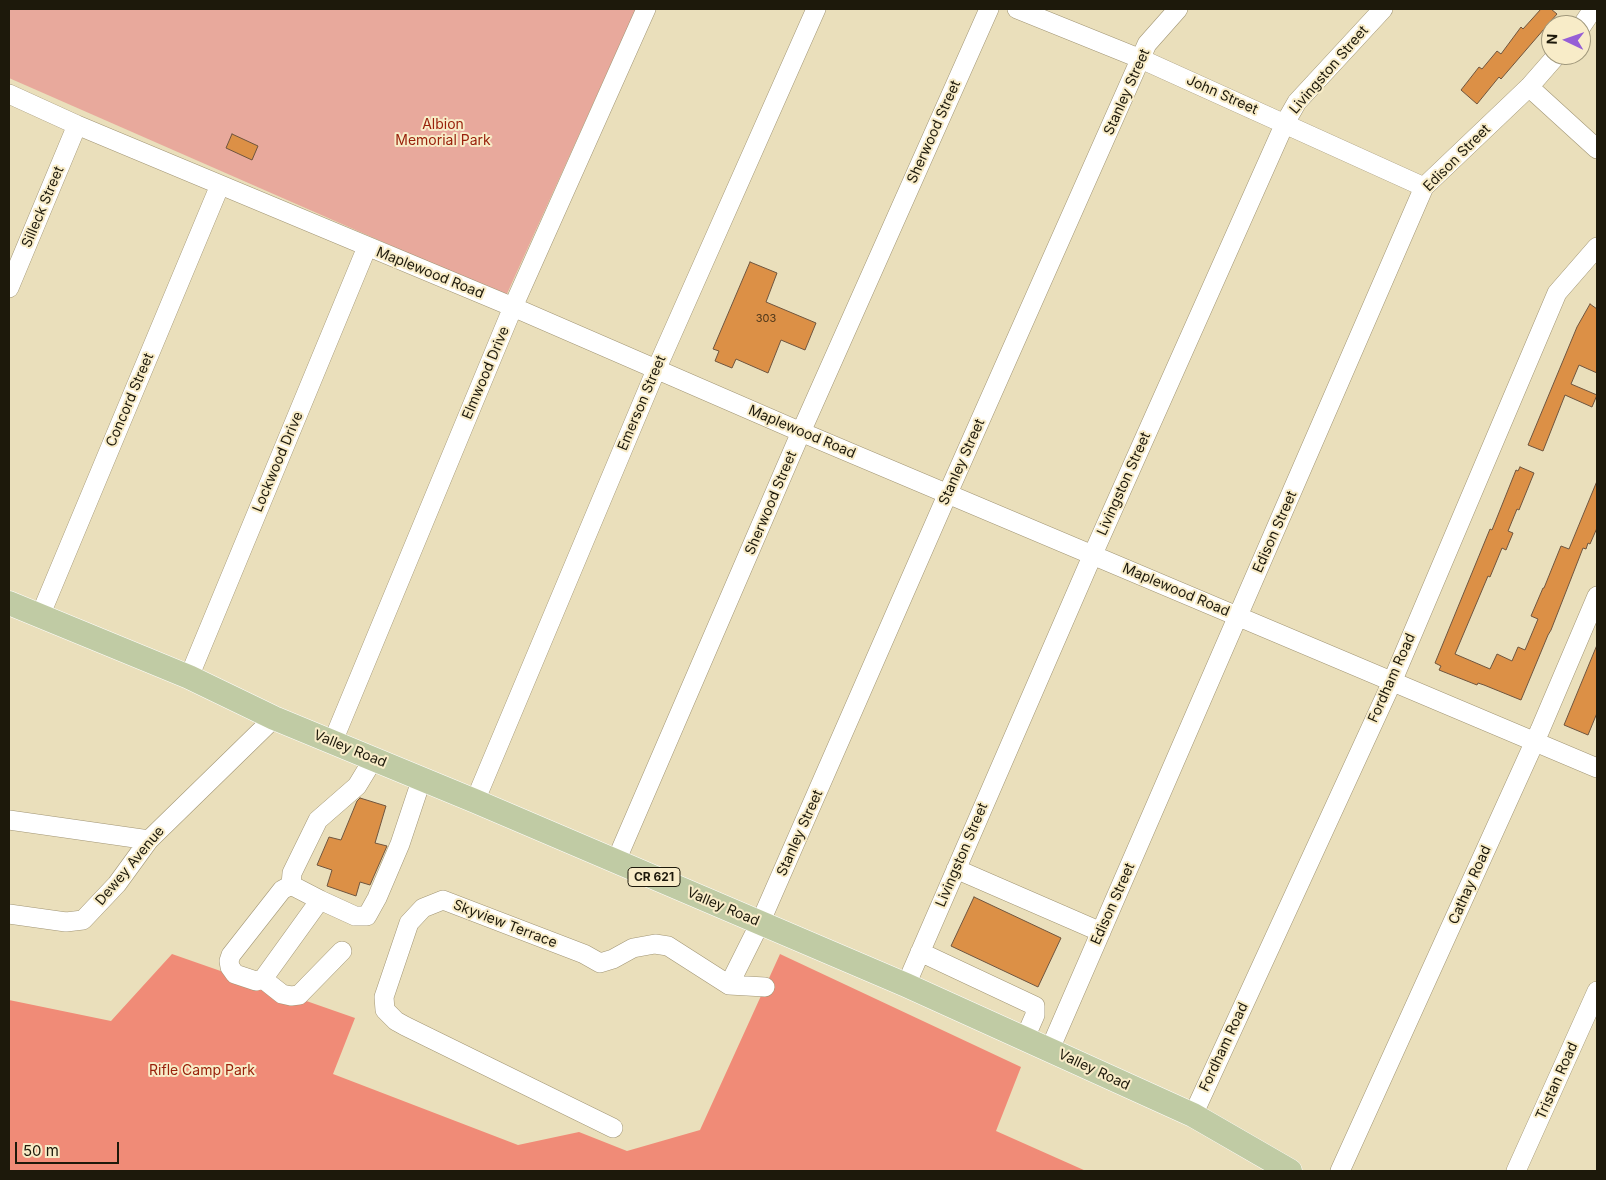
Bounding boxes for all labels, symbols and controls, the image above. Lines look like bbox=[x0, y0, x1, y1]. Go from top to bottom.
north arrow bbox=[1541, 15, 1591, 65]
street label: Livingston Street bbox=[1286, 22, 1372, 118]
text: N bbox=[1543, 33, 1560, 45]
street label: Stanley Street bbox=[1101, 46, 1153, 138]
street label: John Street bbox=[1184, 72, 1260, 118]
street label: Sherwood Street bbox=[904, 78, 964, 186]
park label: Albion Memorial Park bbox=[395, 117, 491, 150]
street label: Edison Street bbox=[1420, 121, 1494, 195]
street label: Silleck Street bbox=[18, 164, 68, 250]
street label: Maplewood Road bbox=[374, 244, 486, 302]
house number: 303 bbox=[756, 312, 776, 326]
street label: Elmwood Drive bbox=[459, 324, 513, 422]
street label: Concord Street bbox=[103, 351, 157, 449]
street label: Emerson Street bbox=[614, 353, 670, 453]
street label: Maplewood Road bbox=[746, 402, 858, 462]
street label: Lockwood Drive bbox=[249, 409, 307, 515]
street label: Stanley Street bbox=[936, 416, 988, 508]
street label: Livingston Street bbox=[1094, 430, 1154, 538]
street label: Sherwood Street bbox=[742, 449, 800, 557]
street label: Edison Street bbox=[1249, 488, 1301, 576]
street label: Maplewood Road bbox=[1120, 560, 1232, 620]
street label: Fordham Road bbox=[1365, 631, 1419, 725]
street label: Valley Road bbox=[311, 727, 389, 771]
street label: Stanley Street bbox=[774, 787, 826, 879]
street label: Livingston Street bbox=[933, 800, 991, 910]
street label: Dewey Avenue bbox=[92, 823, 168, 909]
street label: Cathay Road bbox=[1445, 843, 1495, 927]
street label: Edison Street bbox=[1087, 860, 1139, 948]
road number: CR 621 bbox=[628, 868, 680, 886]
street label: Valley Road bbox=[684, 884, 762, 930]
street label: Skyview Terrace bbox=[451, 896, 559, 952]
street label: Fordham Road bbox=[1196, 1000, 1252, 1094]
street label: Tristan Road bbox=[1532, 1040, 1582, 1122]
street label: Valley Road bbox=[1056, 1046, 1132, 1094]
park label: Rifle Camp Park bbox=[149, 1063, 255, 1079]
scale bar bbox=[18, 1132, 121, 1164]
text: 50 m bbox=[23, 1141, 59, 1160]

